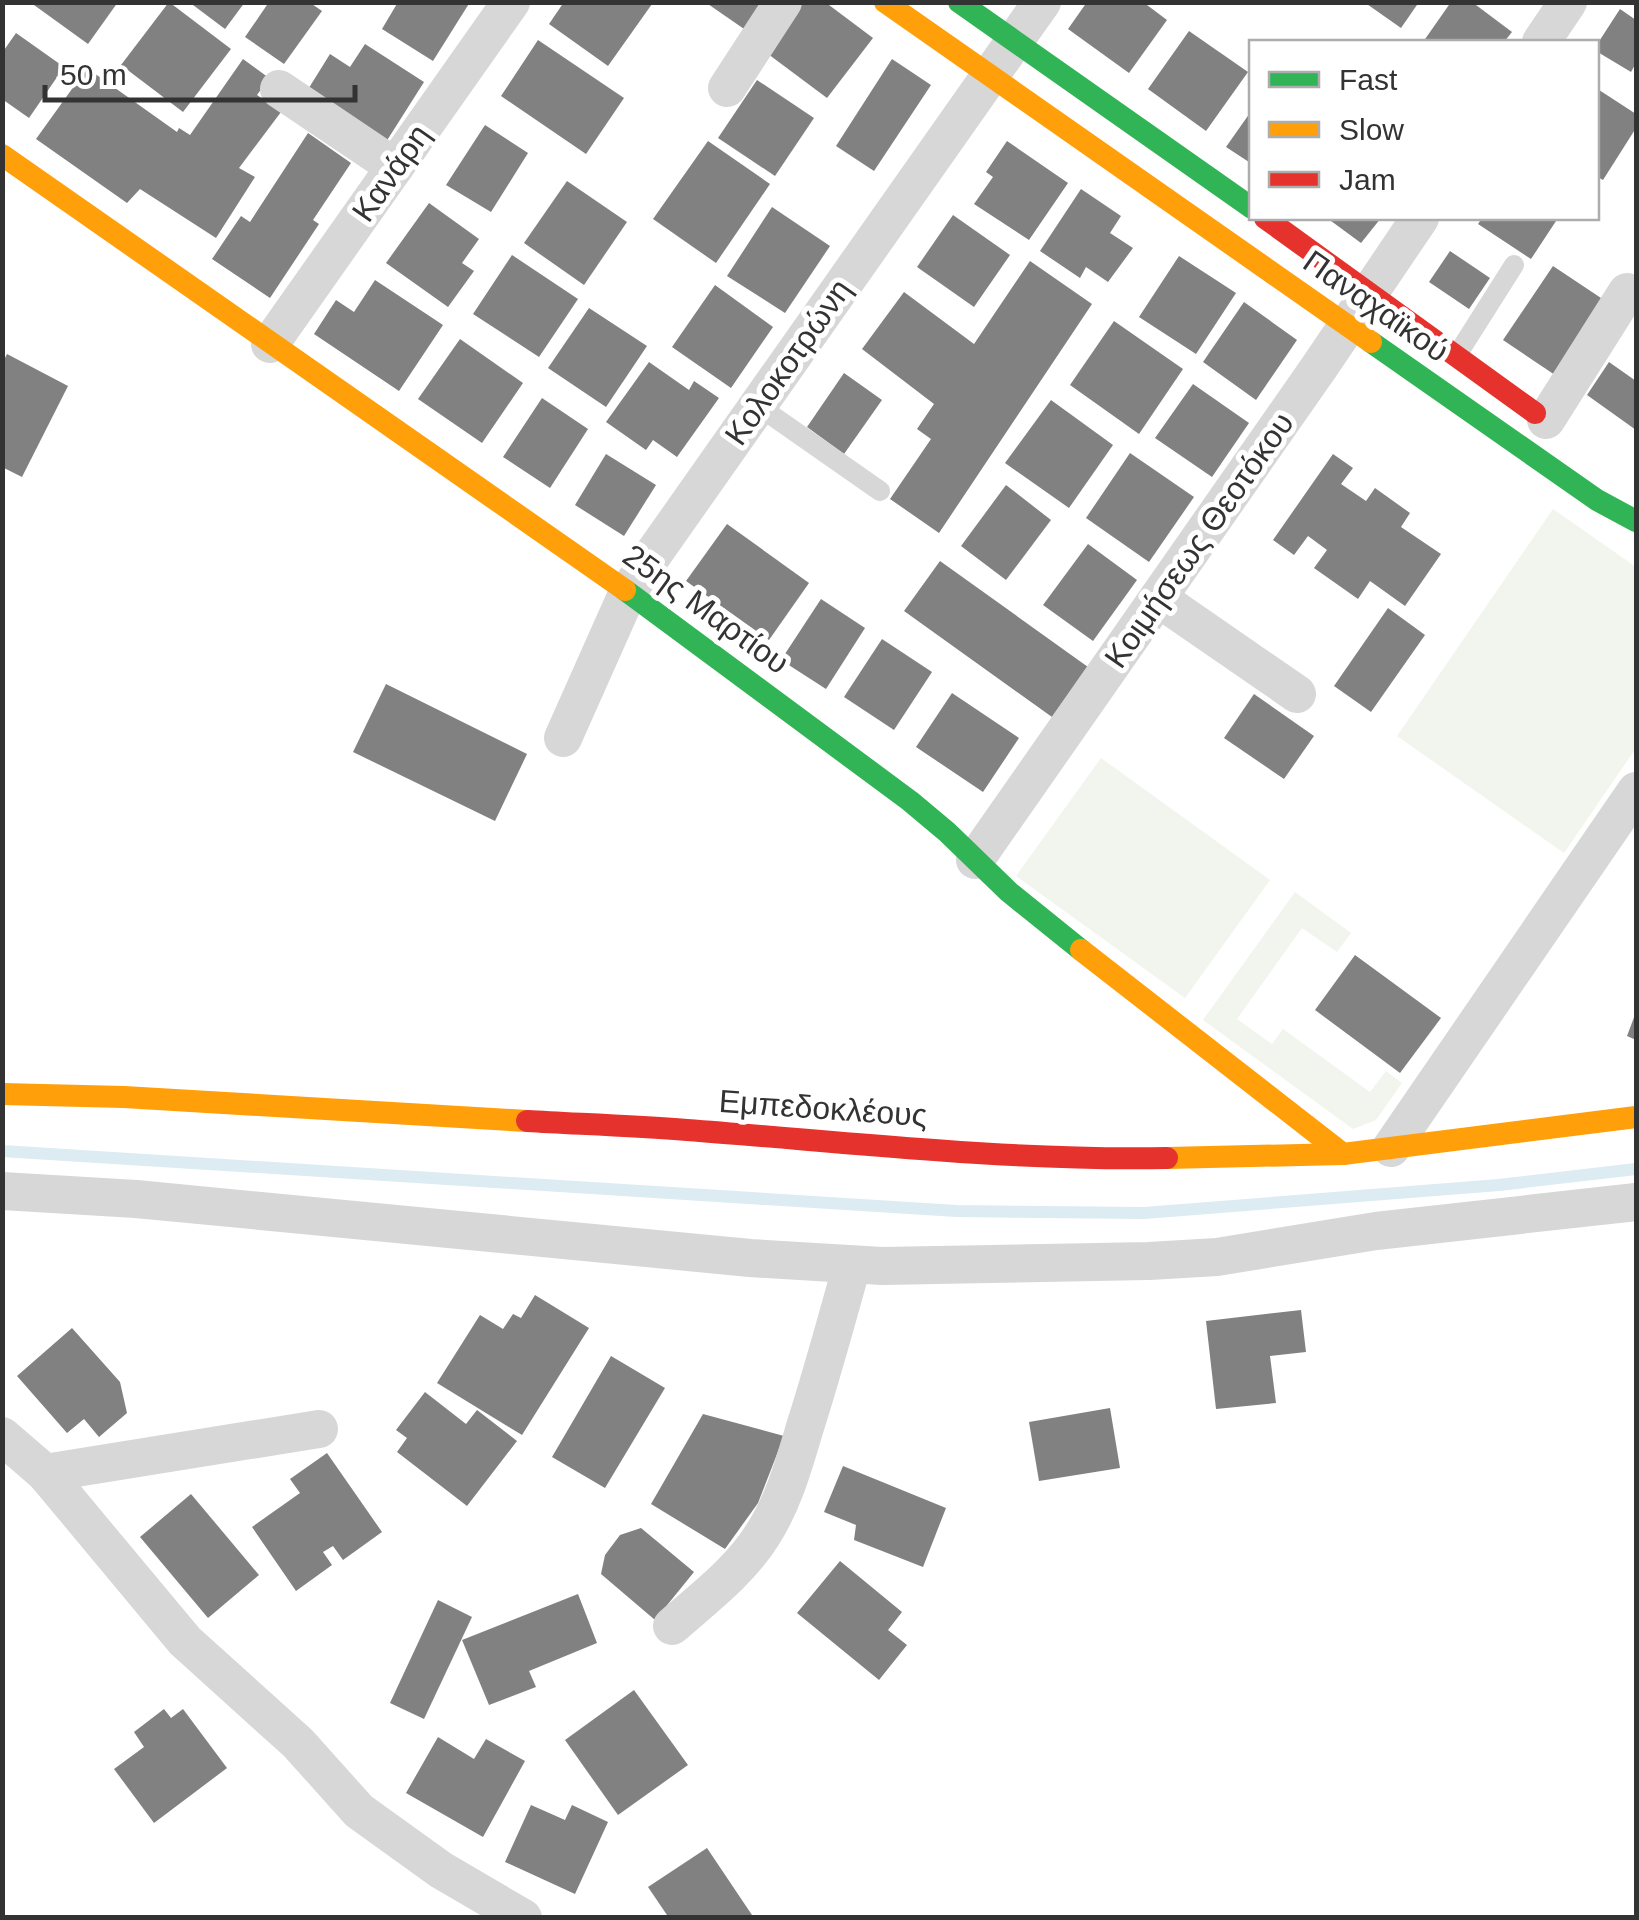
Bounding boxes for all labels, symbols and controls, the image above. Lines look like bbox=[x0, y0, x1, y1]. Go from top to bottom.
scale bar bbox=[45, 40, 355, 102]
legend bbox=[1249, 40, 1599, 220]
text: 50 m bbox=[60, 58, 127, 91]
text: Fast bbox=[1339, 63, 1398, 96]
text: Slow bbox=[1339, 113, 1404, 146]
street label: Κανάρη bbox=[345, 118, 437, 228]
text: Jam bbox=[1339, 163, 1396, 196]
street label: Παναχαϊκού bbox=[1297, 243, 1455, 369]
street label: Κολοκοτρώνη bbox=[718, 272, 858, 452]
street label: Κοιμήσεως Θεοτόκου bbox=[1097, 405, 1301, 675]
street label: 25ης Μαρτίου bbox=[616, 537, 796, 681]
street label: Εμπεδοκλέους bbox=[718, 1083, 928, 1133]

